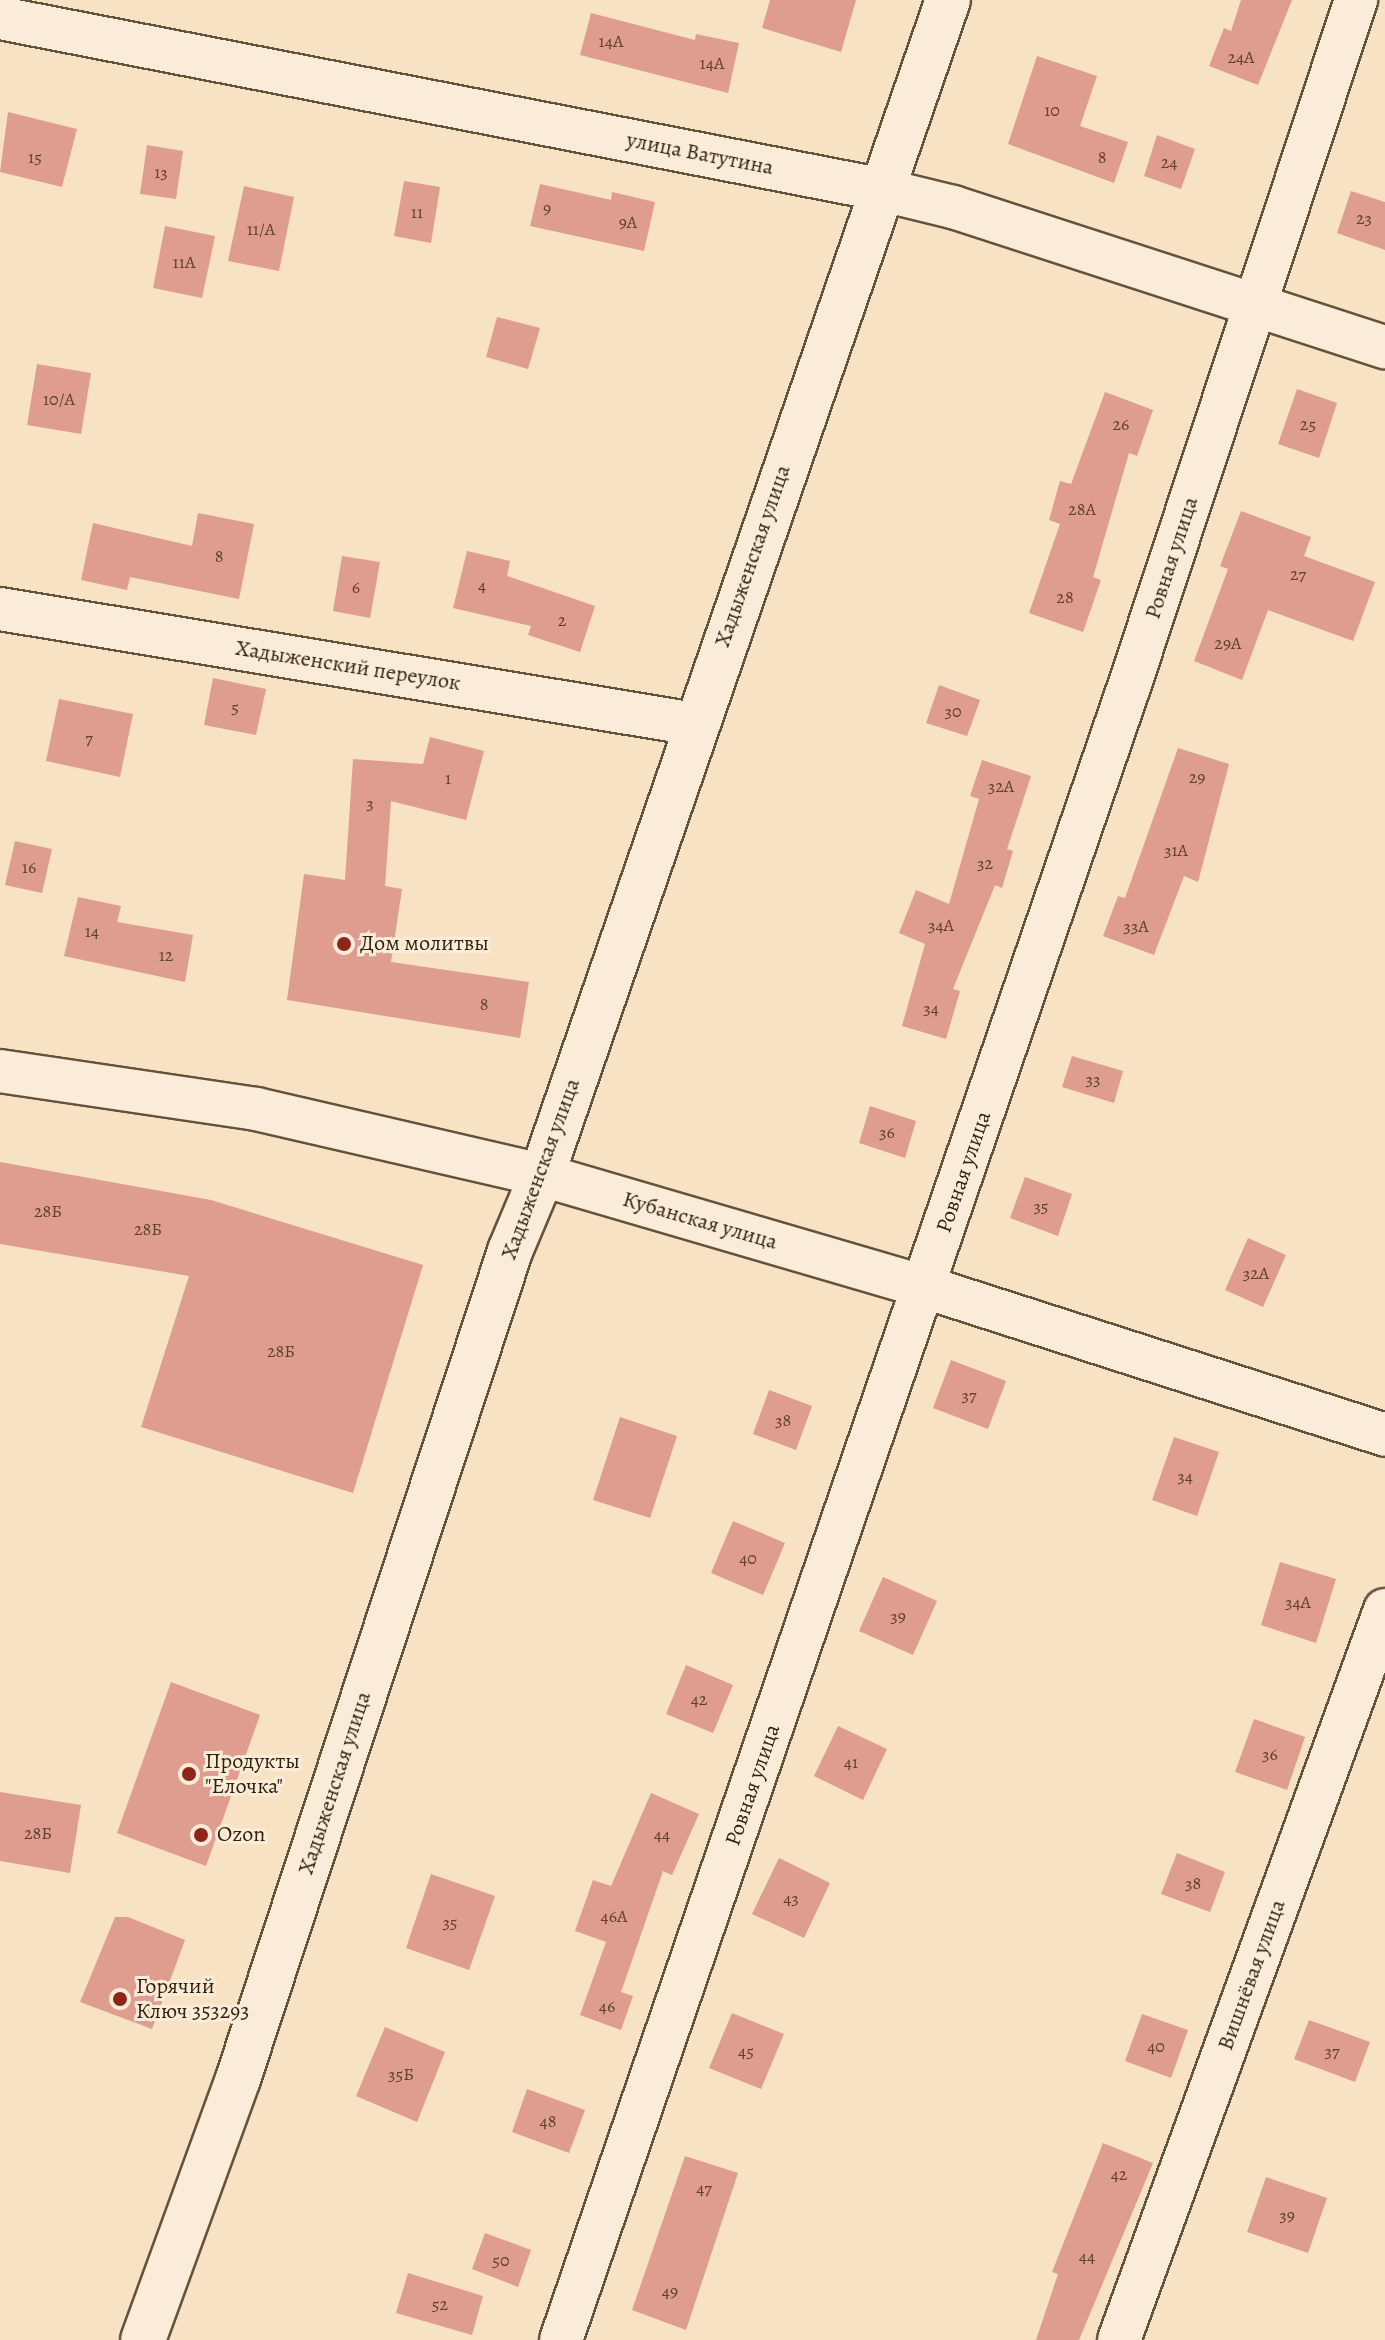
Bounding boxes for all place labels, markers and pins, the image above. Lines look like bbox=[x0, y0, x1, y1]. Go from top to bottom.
place label: Дом молитвы bbox=[360, 931, 489, 957]
marker: Дом молитвы bbox=[335, 935, 353, 953]
place label: Продукты "Елочка" bbox=[205, 1748, 300, 1800]
marker: Продукты "Елочка" bbox=[180, 1765, 198, 1783]
place label: Ozon bbox=[217, 1822, 265, 1848]
marker: Ozon bbox=[192, 1826, 210, 1844]
place label: Горячий Ключ 353293 bbox=[136, 1973, 249, 2024]
marker: Горячий Ключ 353293 bbox=[111, 1990, 129, 2008]

